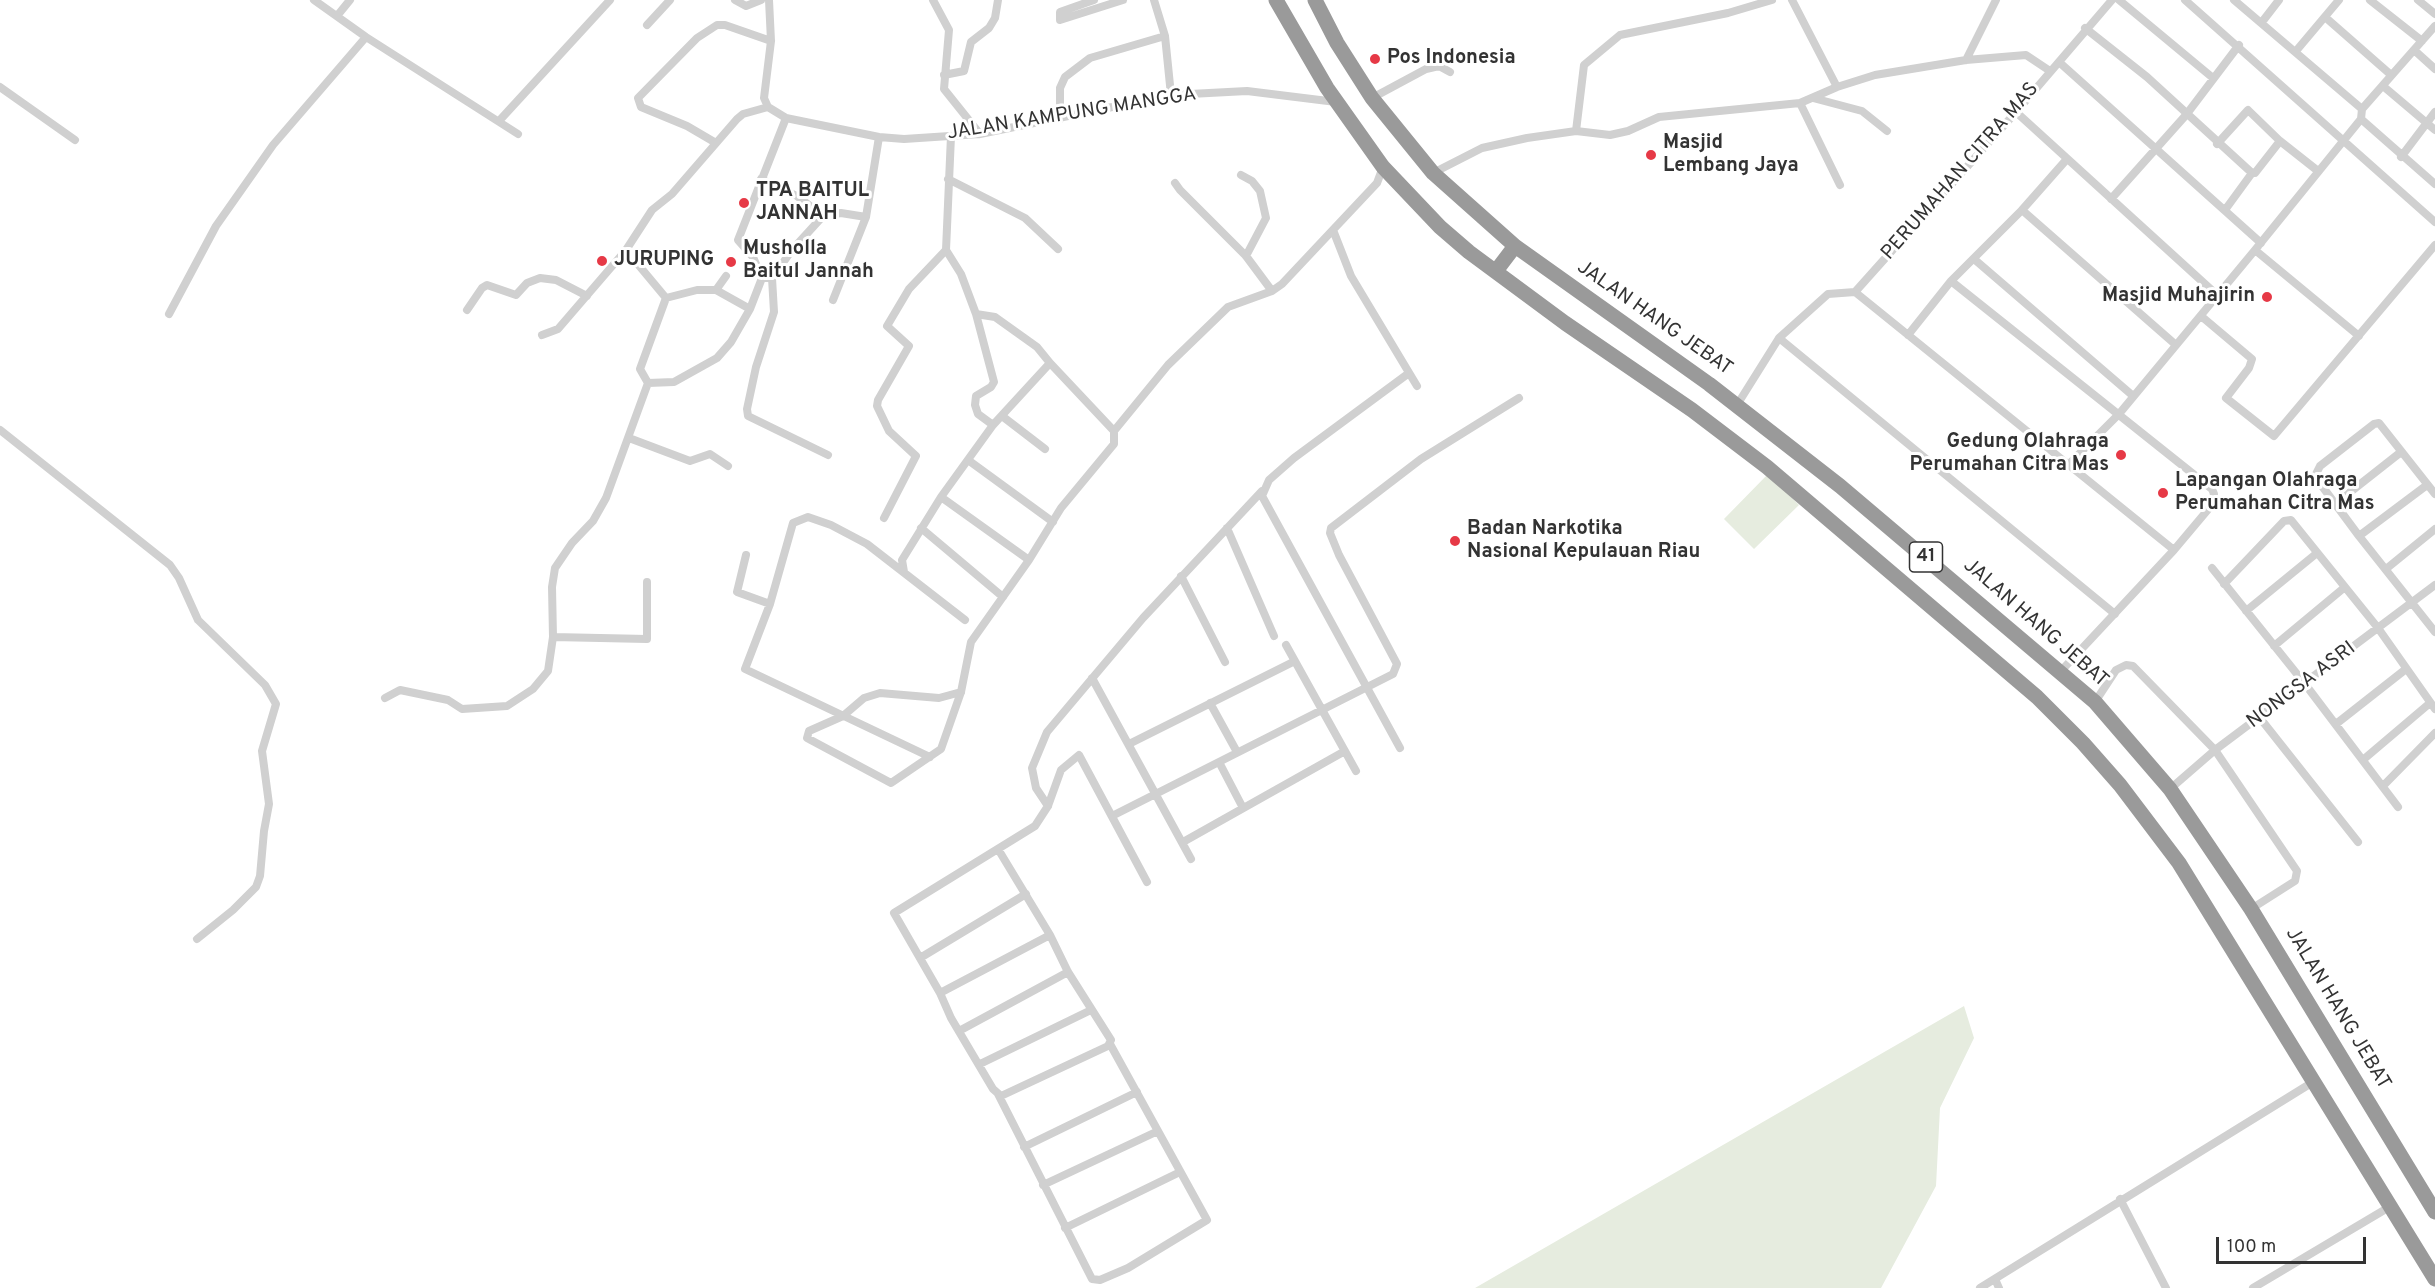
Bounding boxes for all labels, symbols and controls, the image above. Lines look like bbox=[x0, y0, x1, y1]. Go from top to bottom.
place label: Pos Indonesia bbox=[1387, 47, 1516, 71]
marker: Pos Indonesia bbox=[1368, 52, 1382, 66]
street label: PERUMAHAN CITRA MAS bbox=[1877, 78, 2045, 266]
street label: JALAN KAMPUNG MANGGA bbox=[946, 83, 1198, 147]
place label: Masjid Lembang Jaya bbox=[1663, 132, 1799, 179]
marker: Masjid Lembang Jaya bbox=[1644, 148, 1658, 162]
place label: TPA BAITUL JANNAH bbox=[756, 180, 869, 227]
marker: TPA BAITUL JANNAH bbox=[737, 196, 751, 210]
place label: Musholla Baitul Jannah bbox=[743, 238, 874, 285]
place label: JURUPING bbox=[614, 249, 714, 273]
marker: JURUPING bbox=[595, 254, 609, 268]
marker: Musholla Baitul Jannah bbox=[724, 255, 738, 269]
street label: JALAN HANG JEBAT bbox=[1572, 256, 1736, 382]
place label: Masjid Muhajirin bbox=[2102, 285, 2255, 309]
marker: Masjid Muhajirin bbox=[2260, 290, 2274, 304]
place label: Gedung Olahraga Perumahan Citra Mas bbox=[1909, 431, 2109, 478]
marker: Gedung Olahraga Perumahan Citra Mas bbox=[2114, 448, 2128, 462]
place label: Lapangan Olahraga Perumahan Citra Mas bbox=[2175, 470, 2375, 517]
marker: Lapangan Olahraga Perumahan Citra Mas bbox=[2156, 486, 2170, 500]
place label: Badan Narkotika Nasional Kepulauan Riau bbox=[1467, 518, 1700, 565]
marker: Badan Narkotika Nasional Kepulauan Riau bbox=[1448, 534, 1462, 548]
road number: 41 bbox=[1910, 542, 1942, 572]
street label: JALAN HANG JEBAT bbox=[1957, 554, 2113, 694]
street label: NONGSA ASRI bbox=[2243, 637, 2361, 735]
street label: JALAN HANG JEBAT bbox=[2279, 924, 2395, 1094]
scale bar bbox=[2219, 1225, 2369, 1263]
text: 100 m bbox=[2227, 1236, 2276, 1259]

